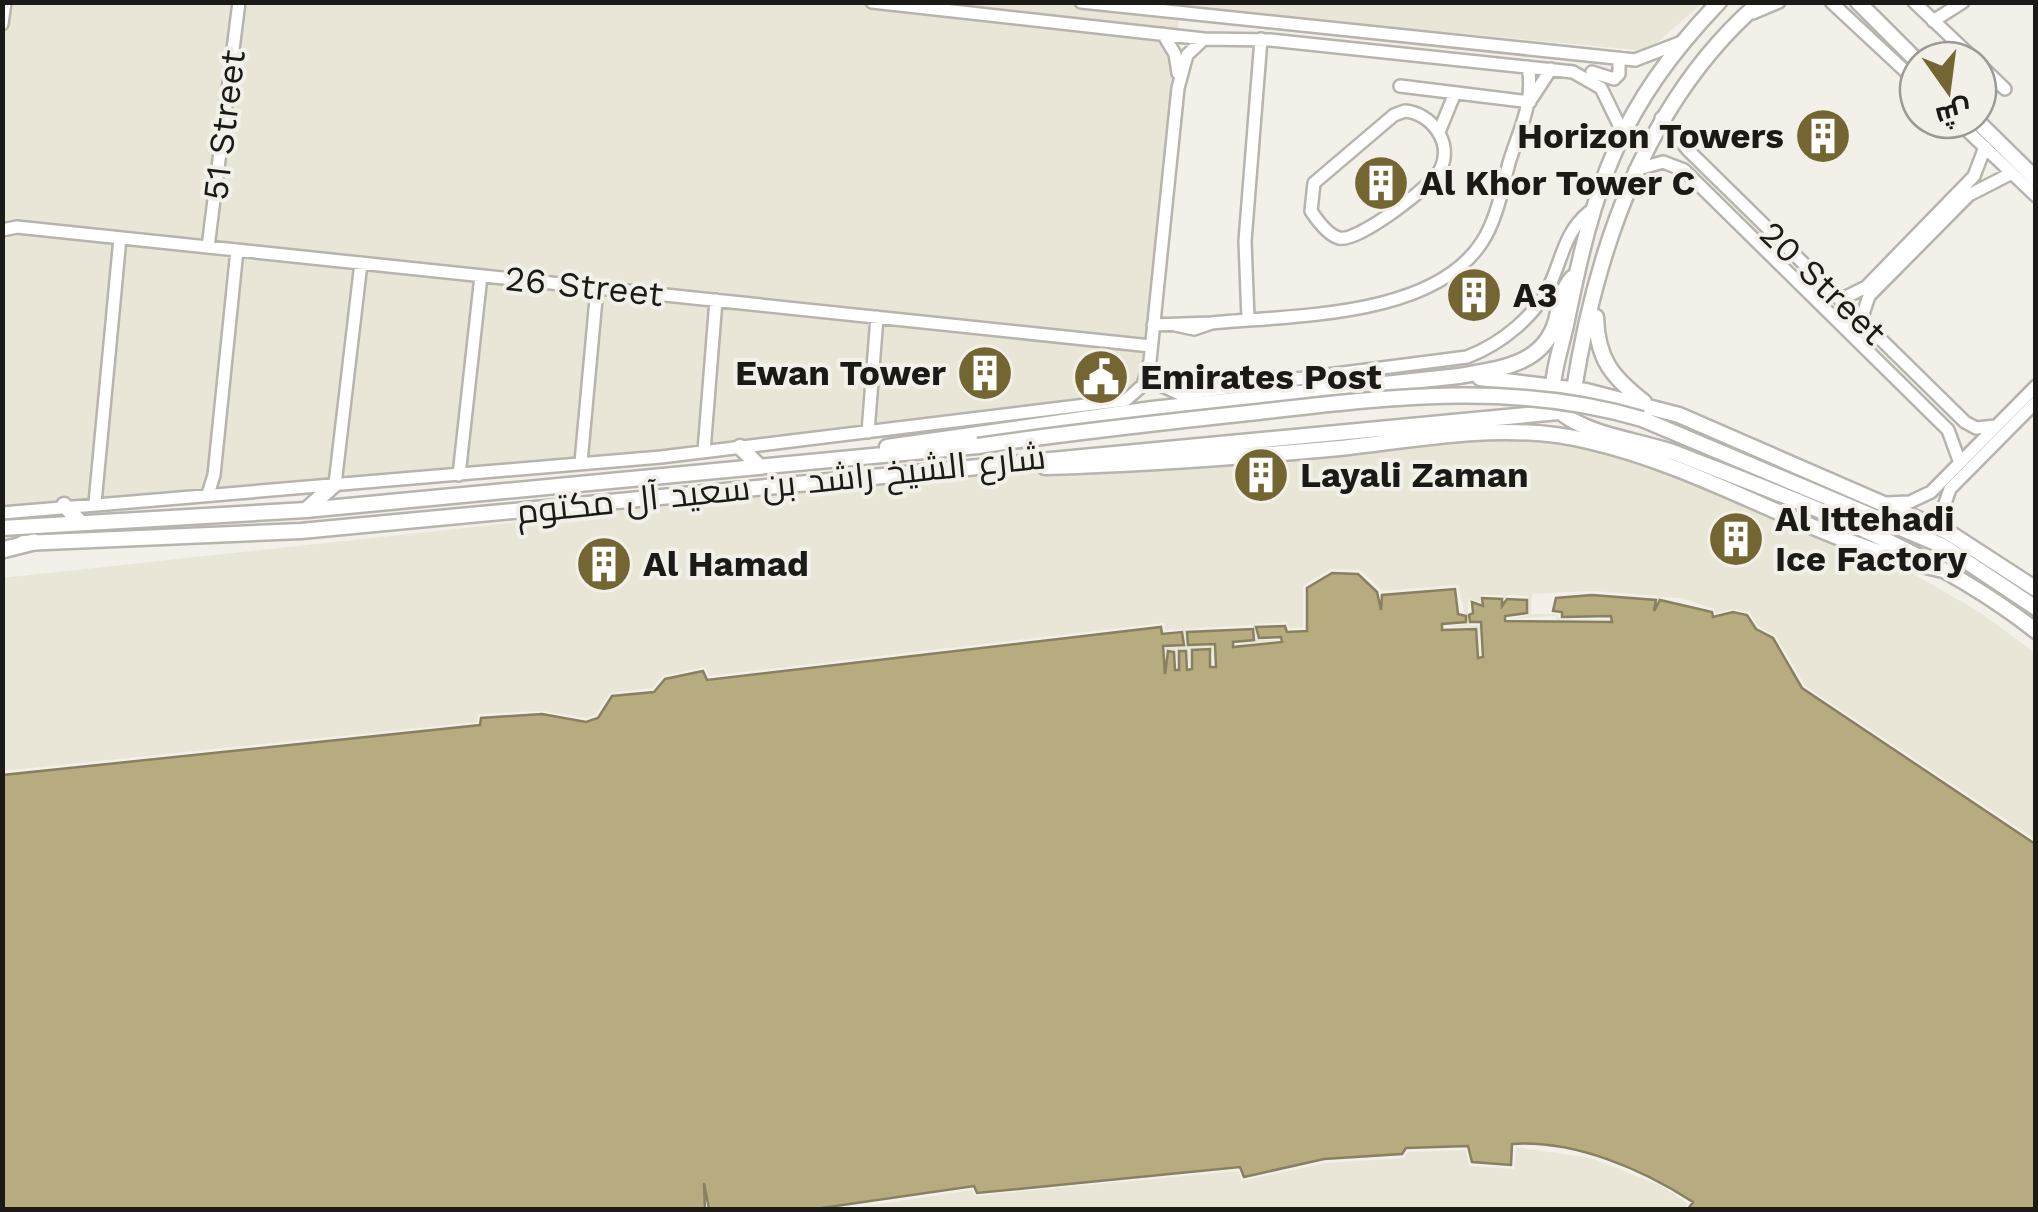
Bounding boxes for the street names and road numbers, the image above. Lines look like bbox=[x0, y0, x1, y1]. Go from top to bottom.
street label: 51 Street bbox=[194, 47, 254, 203]
street label: 20 Street bbox=[1751, 213, 1895, 354]
street label: 26 Street bbox=[503, 257, 666, 315]
street label: شارع الشيخ راشد بن سعيد آل مكتوم bbox=[514, 435, 1048, 536]

